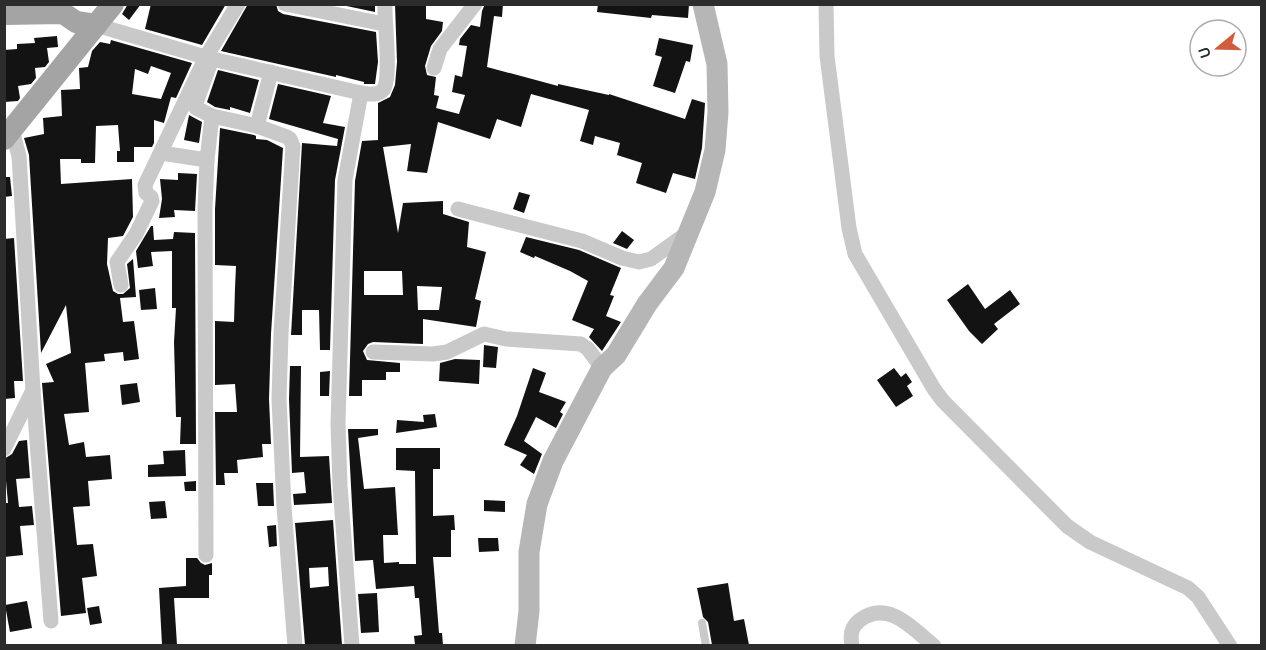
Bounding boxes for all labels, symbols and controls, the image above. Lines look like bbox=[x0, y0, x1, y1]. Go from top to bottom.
north arrow bbox=[1188, 18, 1248, 78]
text: U bbox=[1194, 44, 1215, 61]

